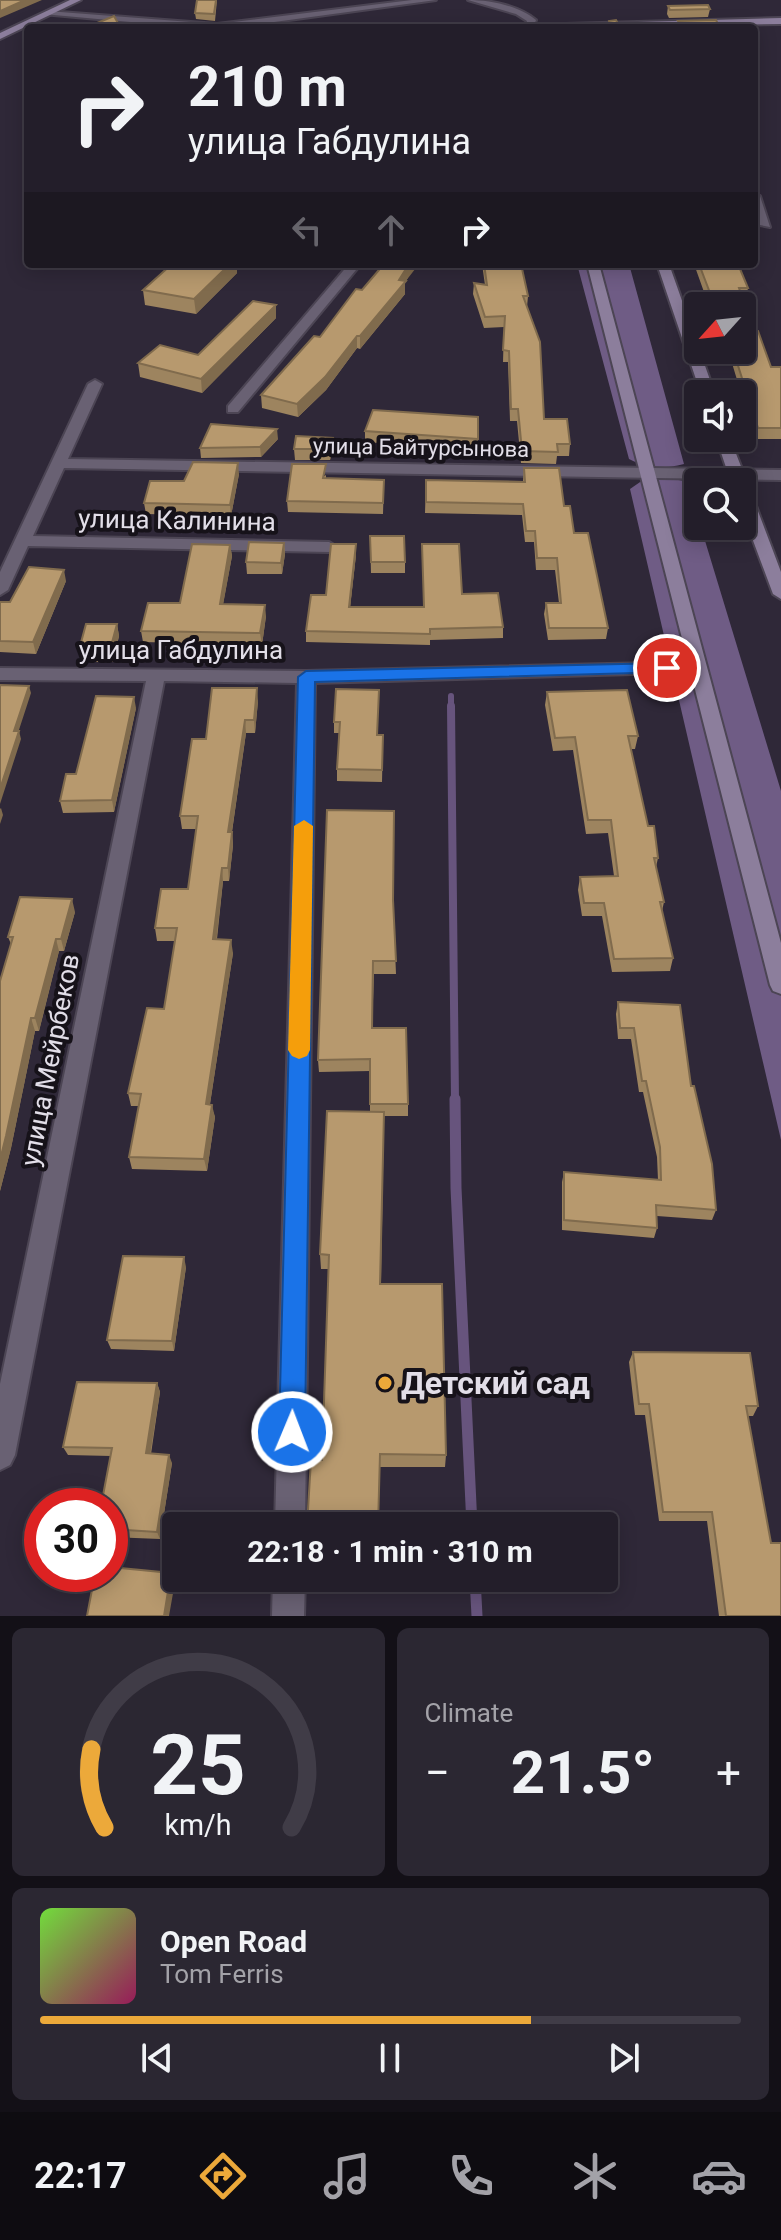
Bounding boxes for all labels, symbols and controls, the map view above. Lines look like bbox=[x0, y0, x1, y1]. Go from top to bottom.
text: 210 m bbox=[188, 54, 347, 120]
icon: right bbox=[56, 56, 160, 160]
text: улица Габдулина bbox=[188, 121, 471, 163]
icon: left bbox=[285, 208, 329, 252]
icon: ahead bbox=[369, 208, 413, 252]
icon: right bbox=[453, 208, 497, 252]
north arrow bbox=[684, 292, 756, 364]
map controls bbox=[684, 292, 756, 540]
button: sound bbox=[684, 380, 756, 452]
street label: улица Байтурсынова bbox=[313, 433, 529, 462]
button: search bbox=[684, 468, 756, 540]
street label: улица Калинина bbox=[78, 503, 276, 537]
pin bbox=[633, 634, 701, 702]
street label: улица Габдулина bbox=[79, 635, 283, 665]
icon: arrive bbox=[645, 646, 689, 690]
street label: улица Мейрбеков bbox=[15, 951, 85, 1169]
place label: Детский сад bbox=[401, 1364, 590, 1402]
marker: Детский сад bbox=[376, 1374, 394, 1392]
position arrow bbox=[250, 1390, 334, 1474]
speed limit sign: 30 bbox=[24, 1488, 128, 1592]
text: 22:18 · 1 min · 310 m bbox=[247, 1534, 533, 1569]
text: Climate bbox=[425, 1698, 513, 1728]
text: 25 bbox=[151, 1717, 246, 1814]
text: 21.5° bbox=[511, 1737, 655, 1808]
text: − bbox=[425, 1747, 450, 1799]
text: + bbox=[716, 1747, 741, 1799]
text: km/h bbox=[165, 1808, 232, 1842]
text: Open Road bbox=[160, 1924, 307, 1959]
text: Tom Ferris bbox=[160, 1959, 284, 1989]
icon: previous bbox=[135, 2036, 179, 2080]
icon: pause bbox=[368, 2036, 412, 2080]
icon: next bbox=[602, 2036, 646, 2080]
icon: directions bbox=[195, 2148, 251, 2204]
icon: music bbox=[319, 2148, 375, 2204]
icon: phone bbox=[443, 2148, 499, 2204]
icon: climate bbox=[567, 2148, 623, 2204]
icon: car bbox=[691, 2148, 747, 2204]
text: 22:17 bbox=[34, 2155, 127, 2197]

